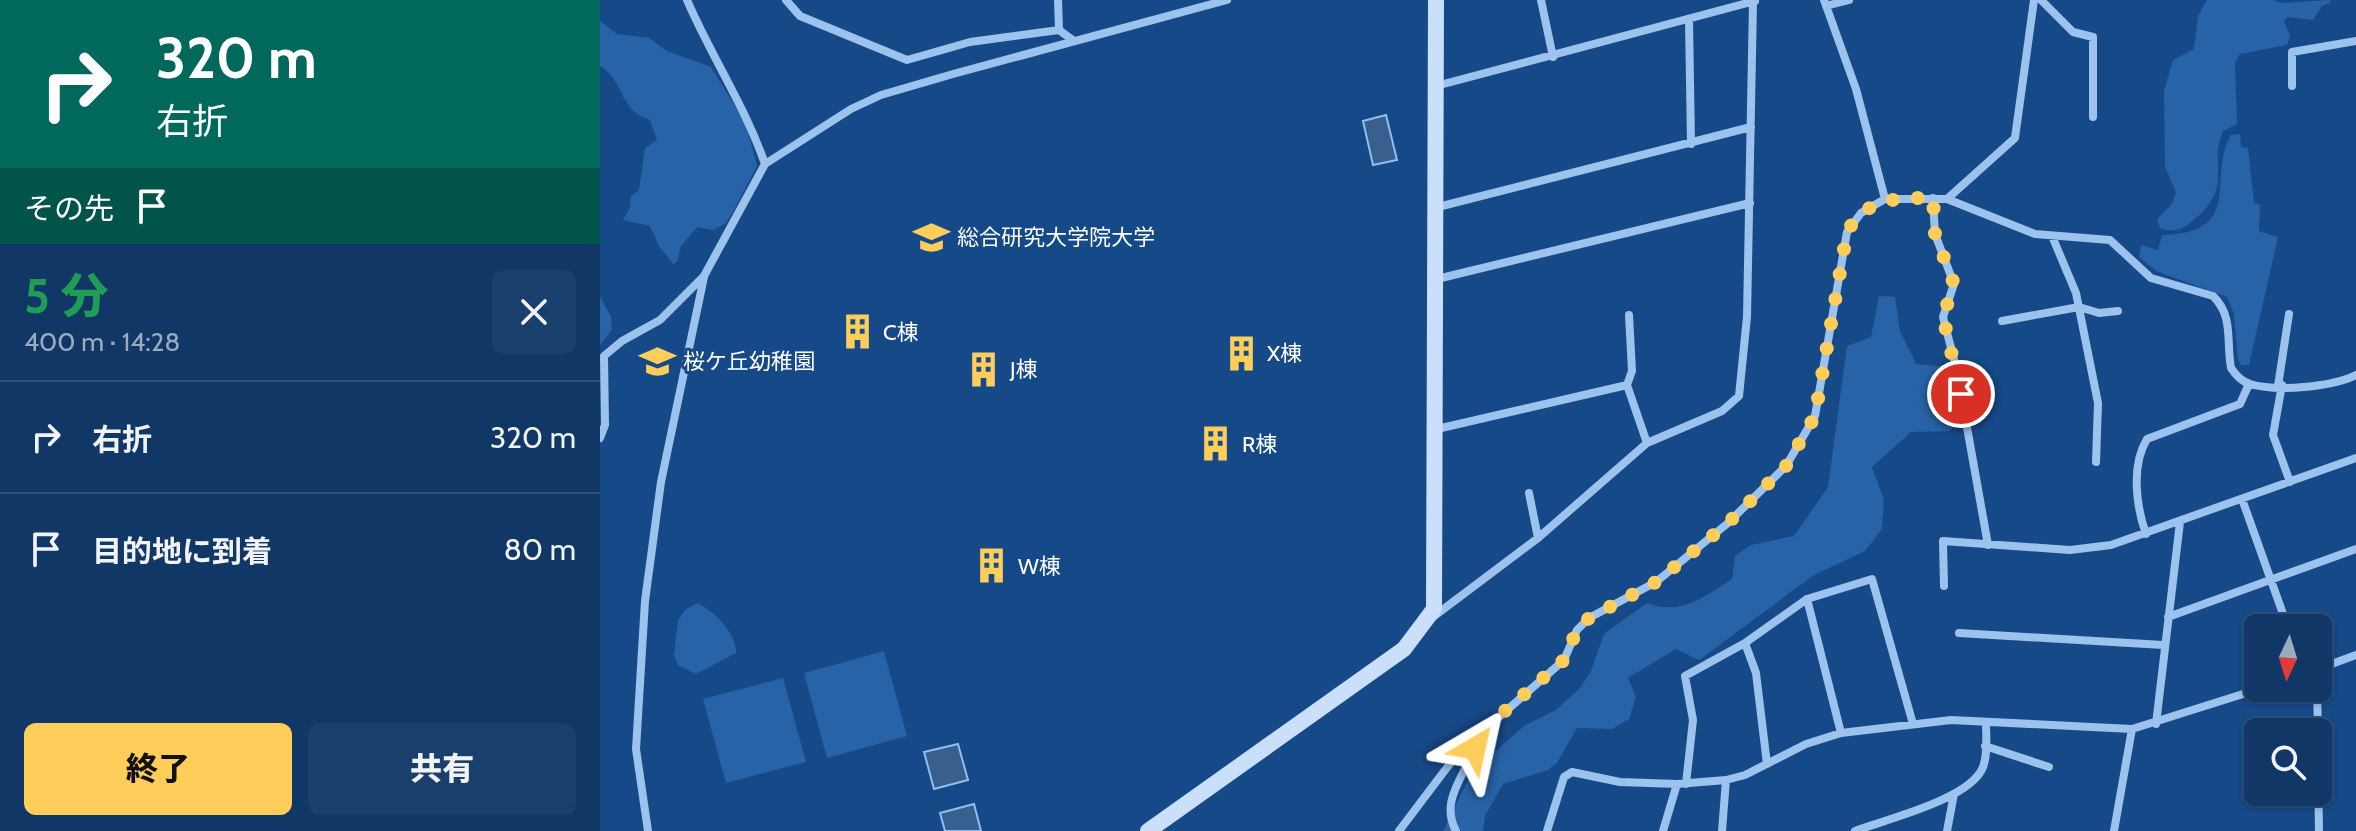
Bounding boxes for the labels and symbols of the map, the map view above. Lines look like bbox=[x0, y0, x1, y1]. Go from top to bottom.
school or university icon: 総合研究大学院大学 bbox=[912, 218, 950, 256]
place label: 総合研究大学院大学 bbox=[957, 224, 1155, 251]
building icon: C棟 bbox=[838, 313, 876, 351]
place label: C棟 bbox=[883, 319, 919, 346]
building icon: X棟 bbox=[1222, 334, 1260, 372]
place label: X棟 bbox=[1267, 340, 1302, 367]
school or university icon: 桜ケ丘幼稚園 bbox=[638, 342, 676, 380]
place label: 桜ケ丘幼稚園 bbox=[683, 348, 815, 375]
building icon: J棟 bbox=[965, 350, 1003, 388]
place label: J棟 bbox=[1009, 356, 1038, 383]
pin bbox=[1927, 360, 1995, 428]
building icon: R棟 bbox=[1197, 425, 1235, 463]
place label: R棟 bbox=[1242, 431, 1277, 458]
building icon: W棟 bbox=[973, 547, 1011, 585]
place label: W棟 bbox=[1018, 553, 1061, 580]
north arrow bbox=[2244, 614, 2332, 702]
position arrow bbox=[1433, 706, 1517, 790]

